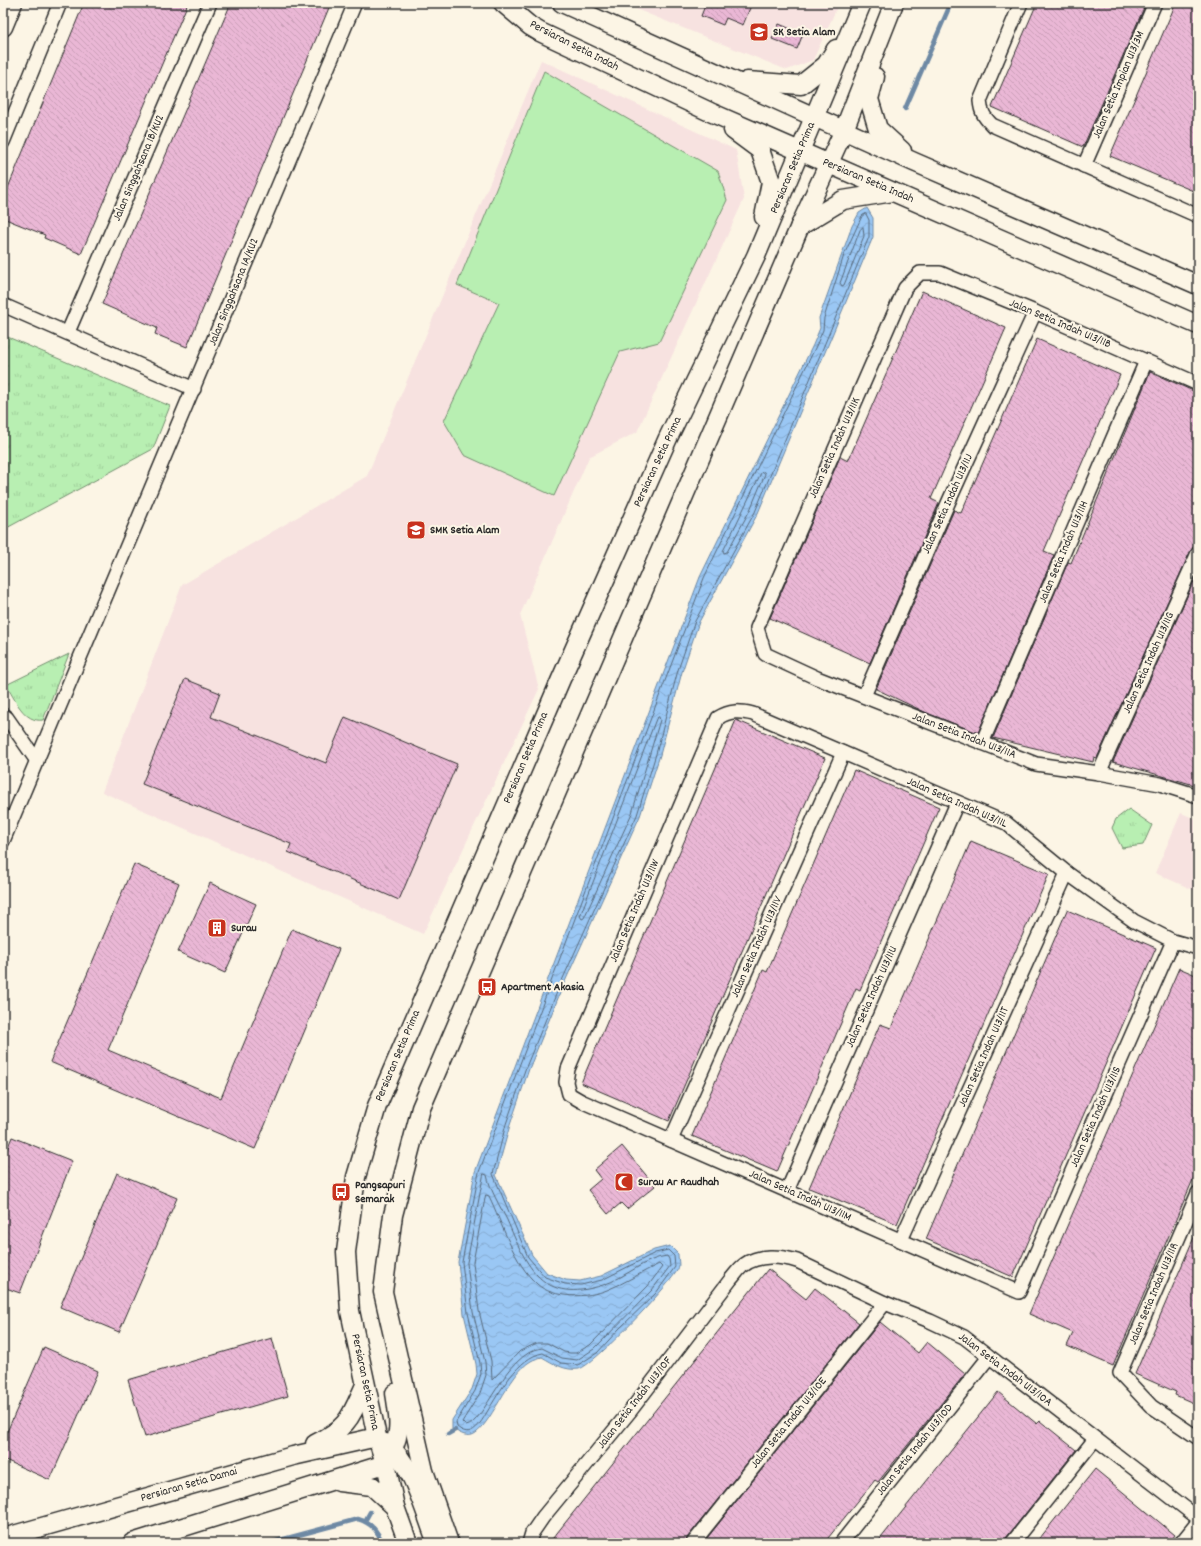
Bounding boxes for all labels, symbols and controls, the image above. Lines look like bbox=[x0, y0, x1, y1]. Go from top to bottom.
street label: Persiaran Setia Indah bbox=[526, 16, 622, 76]
school or university icon: SK Setia Alam bbox=[748, 21, 770, 43]
place label: SK Setia Alam bbox=[773, 24, 835, 41]
street label: Jalan Setia Impian U13/3M bbox=[1089, 29, 1149, 141]
street label: Jalan Singgahsana 1B/KU2 bbox=[109, 112, 169, 224]
street label: Persiaran Setia Prima bbox=[766, 119, 820, 216]
street label: Persiaran Setia Indah bbox=[820, 154, 916, 208]
street label: Jalan Singgahsana 1A/KU2 bbox=[205, 235, 263, 349]
street label: Jalan Setia Indah U13/11B bbox=[1006, 295, 1114, 353]
street label: Jalan Setia Indah U13/11K bbox=[805, 394, 865, 501]
street label: Persiaran Setia Prima bbox=[630, 414, 687, 510]
street label: Jalan Setia Indah U13/11J bbox=[918, 451, 978, 557]
street label: Jalan Setia Indah U13/11H bbox=[1035, 498, 1093, 606]
school or university icon: SMK Setia Alam bbox=[405, 519, 427, 541]
place label: SMK Setia Alam bbox=[430, 522, 499, 539]
street label: Jalan Setia Indah U13/11G bbox=[1119, 609, 1179, 717]
street label: Jalan Setia Indah U13/11A bbox=[910, 708, 1019, 764]
street label: Persiaran Setia Prima bbox=[499, 709, 553, 806]
street label: Jalan Setia Indah U13/11L bbox=[904, 773, 1010, 833]
street label: Jalan Setia Indah U13/11W bbox=[606, 857, 664, 965]
street label: Jalan Setia Indah U13/11V bbox=[727, 893, 787, 1000]
building icon: Surau bbox=[206, 917, 228, 939]
place label: Surau bbox=[231, 920, 257, 937]
street label: Jalan Setia Indah U13/11U bbox=[842, 943, 902, 1050]
bus stop icon: Apartment Akasia bbox=[476, 976, 498, 998]
place label: Apartment Akasia bbox=[501, 979, 585, 996]
street label: Jalan Setia Indah U13/11T bbox=[954, 1004, 1014, 1110]
street label: Persiaran Setia Prima bbox=[371, 1007, 425, 1104]
street label: Jalan Setia Indah U13/11S bbox=[1066, 1064, 1126, 1170]
street label: Jalan Setia Indah U13/11M bbox=[746, 1166, 854, 1226]
mosque icon: Surau Ar Raudhah bbox=[613, 1171, 635, 1193]
place label: Surau Ar Raudhah bbox=[638, 1174, 720, 1191]
place label: Pangsapuri Semarak bbox=[355, 1177, 406, 1208]
bus stop icon: Pangsapuri Semarak bbox=[330, 1181, 352, 1203]
street label: Jalan Setia Indah U13/11R bbox=[1125, 1240, 1183, 1348]
street label: Jalan Setia Indah U13/10A bbox=[954, 1329, 1056, 1411]
street label: Persiaran Setia Prima bbox=[347, 1332, 384, 1432]
street label: Jalan Setia Indah U13/10F bbox=[594, 1353, 677, 1453]
street label: Jalan Setia Indah U13/10E bbox=[747, 1373, 831, 1472]
street label: Jalan Setia Indah U13/10D bbox=[873, 1400, 957, 1500]
street label: Persiaran Setia Damai bbox=[139, 1463, 239, 1507]

